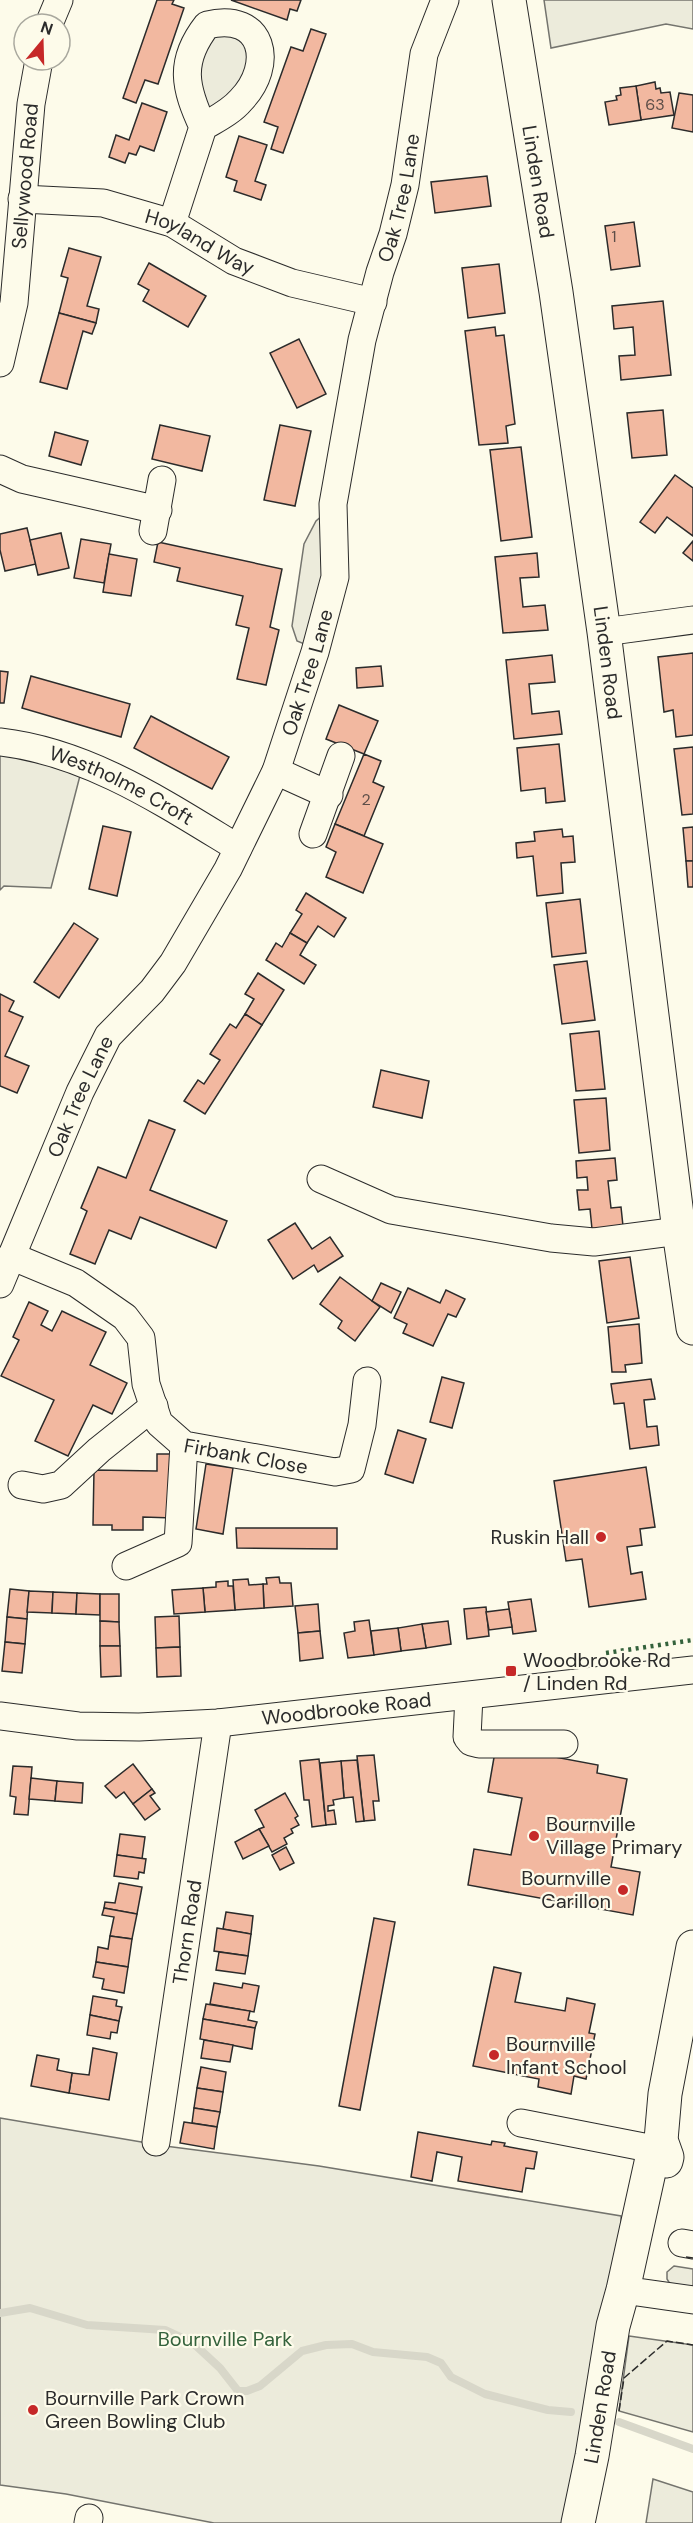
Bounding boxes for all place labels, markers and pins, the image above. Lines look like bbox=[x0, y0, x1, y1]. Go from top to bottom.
place label: Ruskin Hall bbox=[491, 1524, 589, 1550]
marker: Ruskin Hall bbox=[594, 1530, 608, 1544]
place label: Woodbrooke Rd / Linden Rd bbox=[523, 1647, 671, 1696]
marker: Woodbrooke Rd / Linden Rd bbox=[504, 1664, 518, 1678]
place label: Bournville Village Primary bbox=[546, 1811, 682, 1860]
marker: Bournville Village Primary bbox=[527, 1829, 541, 1843]
place label: Bournville Carillon bbox=[521, 1865, 611, 1914]
marker: Bournville Carillon bbox=[616, 1883, 630, 1897]
place label: Bournville Infant School bbox=[506, 2031, 627, 2080]
marker: Bournville Infant School bbox=[487, 2048, 501, 2062]
place label: Bournville Park Crown Green Bowling Club bbox=[45, 2385, 244, 2434]
marker: Bournville Park Crown Green Bowling Club bbox=[26, 2403, 40, 2417]

